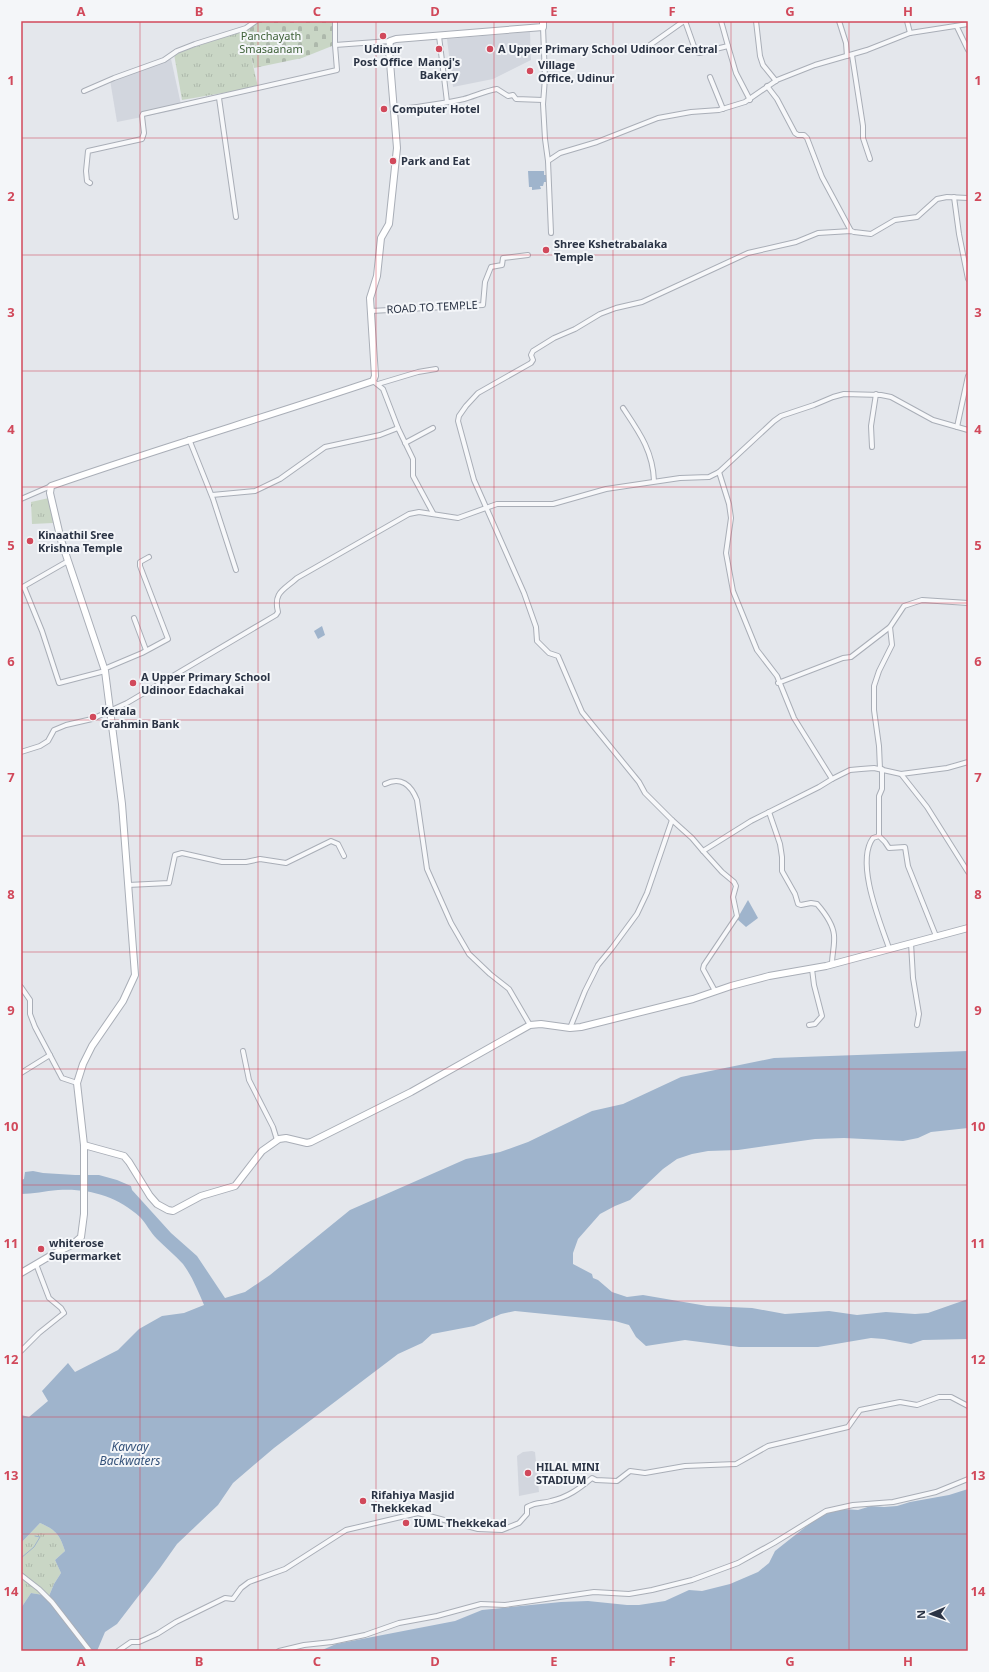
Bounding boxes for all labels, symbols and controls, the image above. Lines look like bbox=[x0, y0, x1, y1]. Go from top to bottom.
text: A bbox=[77, 2, 86, 20]
text: B bbox=[195, 2, 203, 20]
text: C bbox=[313, 2, 321, 20]
text: D bbox=[430, 2, 440, 20]
text: E bbox=[550, 2, 558, 20]
text: F bbox=[668, 2, 676, 20]
text: G bbox=[785, 2, 795, 20]
text: H bbox=[903, 2, 913, 20]
park label: Panchayath Smasaanam bbox=[239, 28, 303, 56]
marker: Udinur Post Office bbox=[378, 31, 388, 41]
place label: Udinur Post Office bbox=[353, 41, 413, 69]
place label: A Upper Primary School Udinoor Central bbox=[498, 41, 718, 56]
marker: Manoj's Bakery bbox=[434, 44, 444, 54]
marker: A Upper Primary School Udinoor Central bbox=[485, 44, 495, 54]
place label: Manoj's Bakery bbox=[418, 54, 461, 82]
place label: Village Office, Udinur bbox=[538, 57, 615, 85]
marker: Village Office, Udinur bbox=[525, 66, 535, 76]
text: 1 bbox=[7, 71, 15, 89]
text: 1 bbox=[974, 71, 982, 89]
place label: Computer Hotel bbox=[392, 101, 480, 116]
marker: Computer Hotel bbox=[379, 104, 389, 114]
place label: Park and Eat bbox=[401, 153, 470, 168]
marker: Park and Eat bbox=[388, 156, 398, 166]
text: 2 bbox=[7, 187, 15, 205]
text: 2 bbox=[974, 187, 982, 205]
place label: Shree Kshetrabalaka Temple bbox=[554, 236, 667, 264]
marker: Shree Kshetrabalaka Temple bbox=[541, 245, 551, 255]
street label: ROAD TO TEMPLE bbox=[386, 297, 478, 316]
text: 3 bbox=[7, 303, 15, 321]
text: 3 bbox=[974, 303, 982, 321]
text: 4 bbox=[7, 420, 15, 438]
text: 4 bbox=[974, 420, 982, 438]
place label: Kinaathil Sree Krishna Temple bbox=[38, 527, 123, 555]
text: 5 bbox=[7, 536, 15, 554]
marker: Kinaathil Sree Krishna Temple bbox=[25, 536, 35, 546]
text: 5 bbox=[974, 536, 982, 554]
text: 6 bbox=[7, 652, 15, 670]
text: 6 bbox=[974, 652, 982, 670]
place label: A Upper Primary School Udinoor Edachakai bbox=[141, 669, 270, 697]
marker: A Upper Primary School Udinoor Edachakai bbox=[128, 678, 138, 688]
place label: Kerala Grahmin Bank bbox=[101, 703, 179, 731]
marker: Kerala Grahmin Bank bbox=[88, 712, 98, 722]
text: 7 bbox=[7, 768, 15, 786]
text: 7 bbox=[974, 768, 982, 786]
text: 8 bbox=[7, 885, 15, 903]
text: 8 bbox=[974, 885, 982, 903]
text: 9 bbox=[7, 1001, 15, 1019]
text: 9 bbox=[974, 1001, 982, 1019]
text: 10 bbox=[4, 1117, 18, 1135]
text: 10 bbox=[971, 1117, 985, 1135]
text: 11 bbox=[4, 1234, 18, 1252]
text: 11 bbox=[971, 1234, 985, 1252]
place label: whiterose Supermarket bbox=[49, 1235, 121, 1263]
marker: whiterose Supermarket bbox=[36, 1244, 46, 1254]
text: 12 bbox=[4, 1350, 18, 1368]
text: 12 bbox=[971, 1350, 985, 1368]
water label: Kavvay Backwaters bbox=[100, 1438, 160, 1469]
place label: HILAL MINI STADIUM bbox=[536, 1459, 599, 1487]
text: 13 bbox=[4, 1466, 18, 1484]
text: 13 bbox=[971, 1466, 985, 1484]
marker: HILAL MINI STADIUM bbox=[523, 1468, 533, 1478]
place label: Rifahiya Masjid Thekkekad bbox=[371, 1487, 455, 1515]
marker: Rifahiya Masjid Thekkekad bbox=[358, 1496, 368, 1506]
place label: IUML Thekkekad bbox=[414, 1515, 507, 1530]
marker: IUML Thekkekad bbox=[401, 1518, 411, 1528]
text: 14 bbox=[4, 1582, 19, 1600]
text: 14 bbox=[971, 1582, 986, 1600]
north arrow bbox=[911, 1594, 951, 1634]
text: N bbox=[913, 1610, 928, 1619]
text: A bbox=[77, 1652, 86, 1670]
text: B bbox=[195, 1652, 203, 1670]
text: C bbox=[313, 1652, 321, 1670]
text: D bbox=[430, 1652, 440, 1670]
text: E bbox=[550, 1652, 558, 1670]
text: F bbox=[668, 1652, 676, 1670]
text: G bbox=[785, 1652, 795, 1670]
text: H bbox=[903, 1652, 913, 1670]

